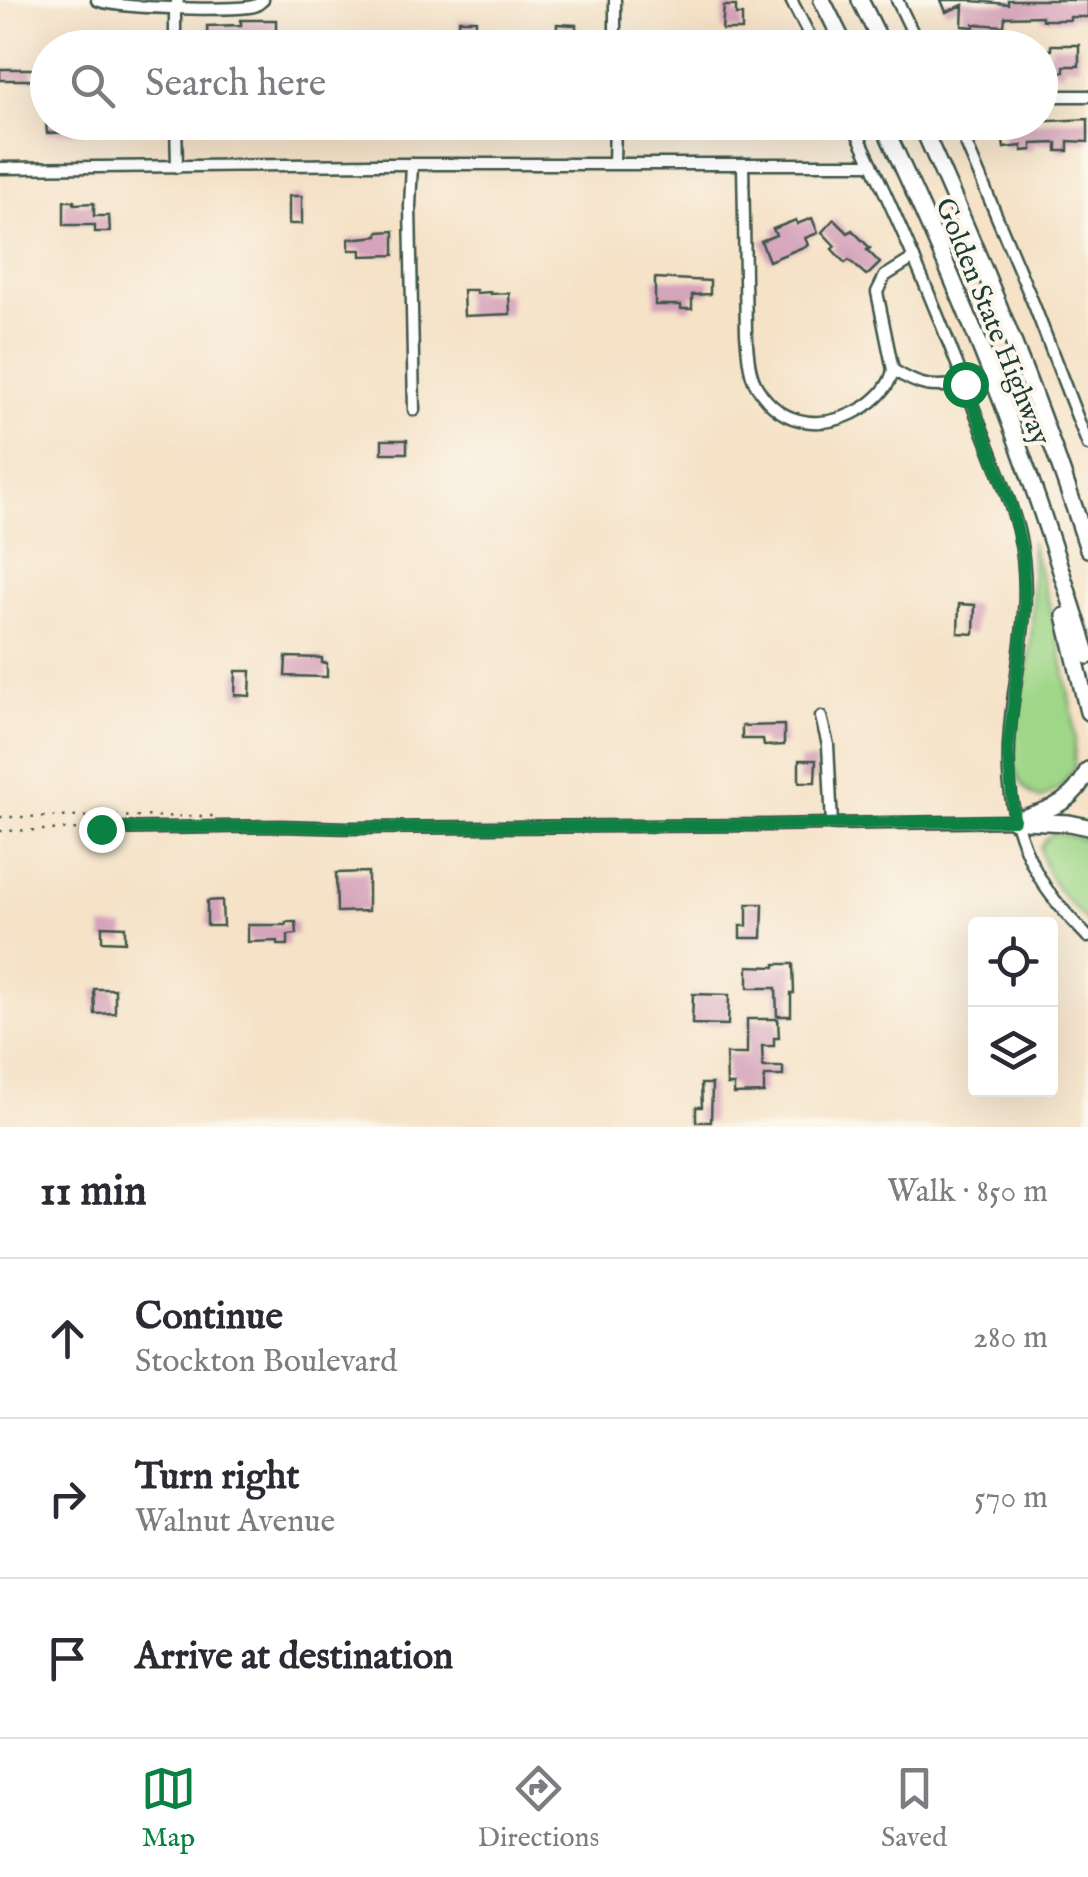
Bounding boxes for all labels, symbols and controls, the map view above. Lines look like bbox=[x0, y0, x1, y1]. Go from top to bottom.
search box bbox=[30, 30, 1058, 140]
icon: search bbox=[65, 58, 120, 113]
text: Search here bbox=[145, 61, 326, 109]
street label: Golden State Highway bbox=[926, 193, 1057, 451]
route start bbox=[943, 362, 989, 408]
route end bbox=[79, 807, 125, 853]
map controls bbox=[968, 917, 1058, 1097]
button: locate bbox=[968, 917, 1058, 1007]
button: layers bbox=[968, 1007, 1058, 1097]
text: 11 min bbox=[40, 1166, 147, 1219]
text: Walk · 850 m bbox=[887, 1172, 1048, 1213]
text: Continue bbox=[135, 1294, 283, 1342]
icon: ahead bbox=[40, 1311, 95, 1366]
text: 280 m bbox=[973, 1318, 1048, 1359]
text: Stockton Boulevard bbox=[135, 1342, 397, 1383]
text: Turn right bbox=[135, 1454, 299, 1502]
icon: right bbox=[40, 1471, 95, 1526]
text: 570 m bbox=[974, 1478, 1048, 1519]
text: Walnut Avenue bbox=[135, 1502, 335, 1543]
icon: arrive bbox=[40, 1631, 95, 1686]
text: Arrive at destination bbox=[135, 1634, 453, 1682]
tab: Map bbox=[141, 1761, 196, 1856]
tab: Directions bbox=[477, 1761, 599, 1856]
tab: Saved bbox=[881, 1761, 947, 1856]

